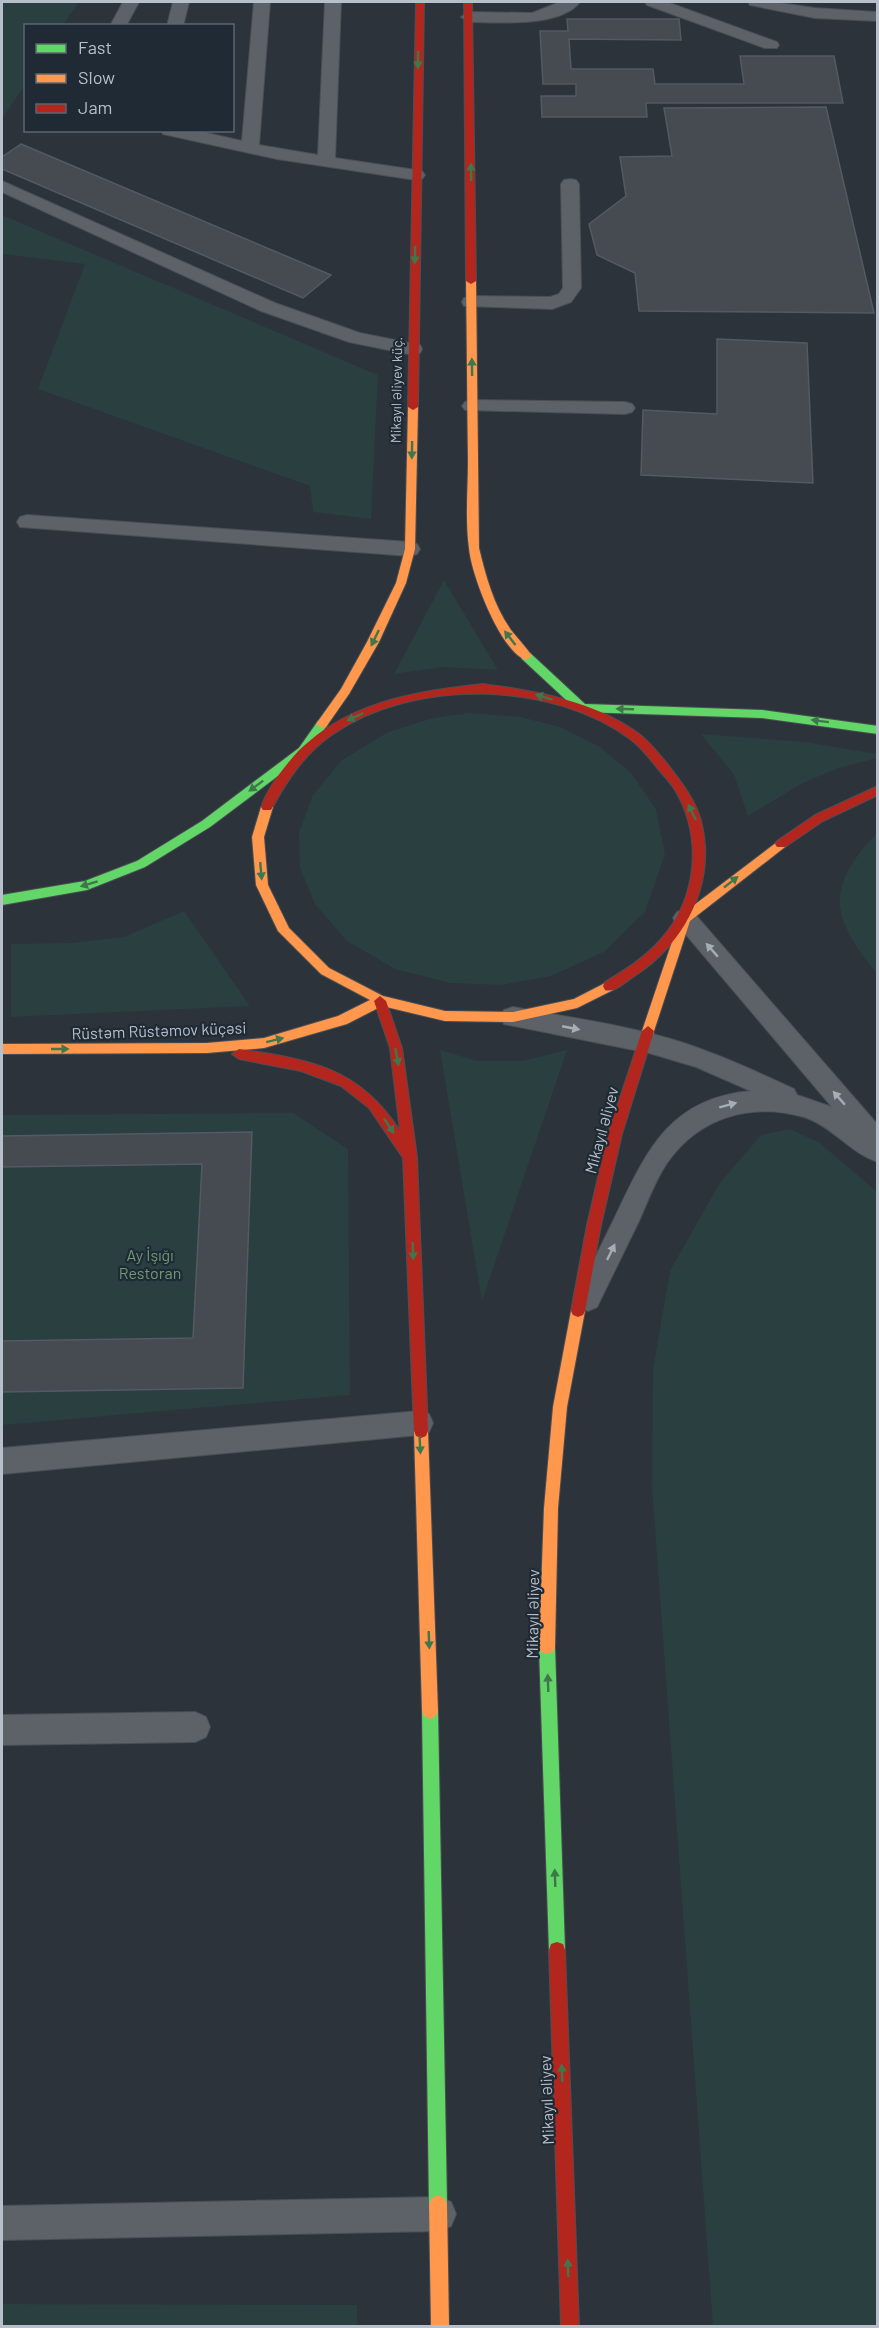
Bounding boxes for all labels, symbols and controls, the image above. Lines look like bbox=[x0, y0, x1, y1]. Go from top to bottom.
legend bbox=[24, 24, 234, 132]
text: Fast bbox=[78, 36, 112, 58]
one-way arrow bbox=[414, 50, 423, 69]
text: Slow bbox=[78, 66, 115, 88]
text: Jam bbox=[78, 96, 112, 118]
one-way arrow bbox=[466, 163, 476, 182]
one-way arrow bbox=[410, 245, 420, 264]
street label: Mikayıl Əliyev küç. bbox=[387, 337, 405, 443]
one-way arrow bbox=[467, 358, 477, 377]
one-way arrow bbox=[407, 440, 416, 459]
one-way arrow bbox=[370, 629, 379, 646]
one-way arrow bbox=[505, 630, 517, 645]
one-way arrow bbox=[535, 692, 553, 701]
one-way arrow bbox=[616, 705, 635, 714]
one-way arrow bbox=[346, 712, 363, 721]
one-way arrow bbox=[810, 716, 829, 726]
one-way arrow bbox=[248, 780, 264, 793]
one-way arrow bbox=[687, 804, 696, 821]
one-way arrow bbox=[256, 862, 266, 881]
one-way arrow bbox=[723, 875, 739, 888]
one-way arrow bbox=[80, 880, 98, 889]
one-way arrow bbox=[706, 942, 719, 958]
street label: Rüstəm Rüstəmov küçəsi bbox=[71, 1017, 247, 1043]
one-way arrow bbox=[561, 1024, 580, 1033]
one-way arrow bbox=[266, 1034, 285, 1044]
one-way arrow bbox=[50, 1044, 69, 1054]
one-way arrow bbox=[393, 1047, 402, 1066]
street label: Mikayıl Əliyev bbox=[580, 1084, 622, 1176]
one-way arrow bbox=[833, 1090, 846, 1106]
one-way arrow bbox=[719, 1099, 737, 1109]
one-way arrow bbox=[384, 1118, 395, 1135]
one-way arrow bbox=[408, 1241, 418, 1260]
one-way arrow bbox=[605, 1243, 615, 1261]
park label: Ay İşığı Restoran bbox=[119, 1245, 181, 1282]
one-way arrow bbox=[415, 1436, 424, 1455]
street label: Mikayıl Əliyev bbox=[522, 1569, 542, 1659]
one-way arrow bbox=[424, 1631, 433, 1650]
one-way arrow bbox=[544, 1674, 553, 1693]
one-way arrow bbox=[550, 1869, 560, 1888]
street label: Mikayıl Əliyev bbox=[535, 2055, 557, 2145]
one-way arrow bbox=[557, 2064, 566, 2083]
one-way arrow bbox=[564, 2259, 573, 2278]

